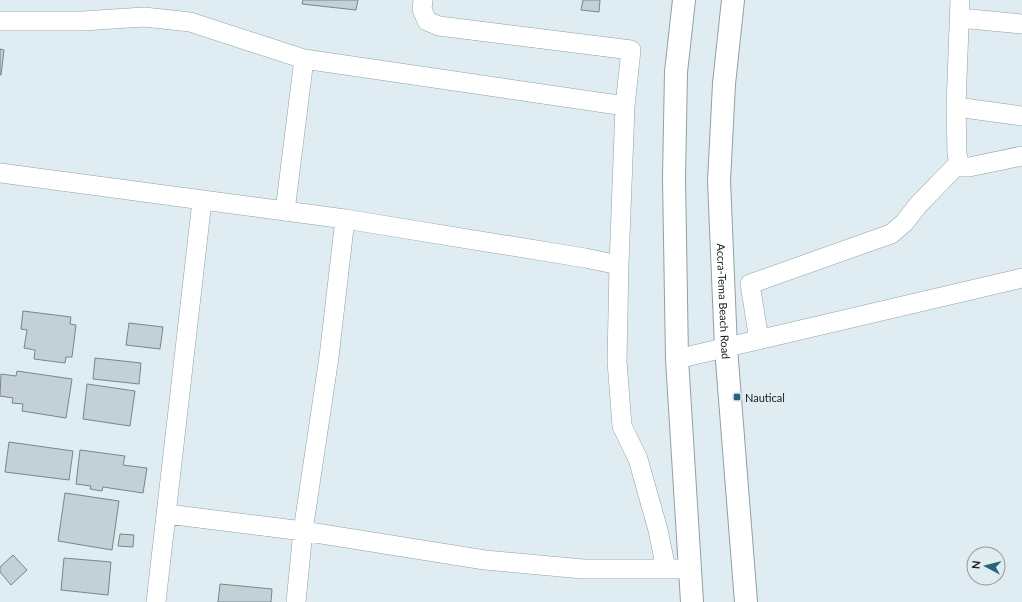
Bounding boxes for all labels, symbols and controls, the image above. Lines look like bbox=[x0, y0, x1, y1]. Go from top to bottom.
street label: Accra-Tema Beach Road bbox=[715, 243, 733, 360]
place label: Nautical bbox=[745, 391, 785, 404]
marker: Nautical bbox=[732, 392, 742, 402]
north arrow bbox=[966, 546, 1006, 586]
text: N bbox=[969, 560, 983, 570]

